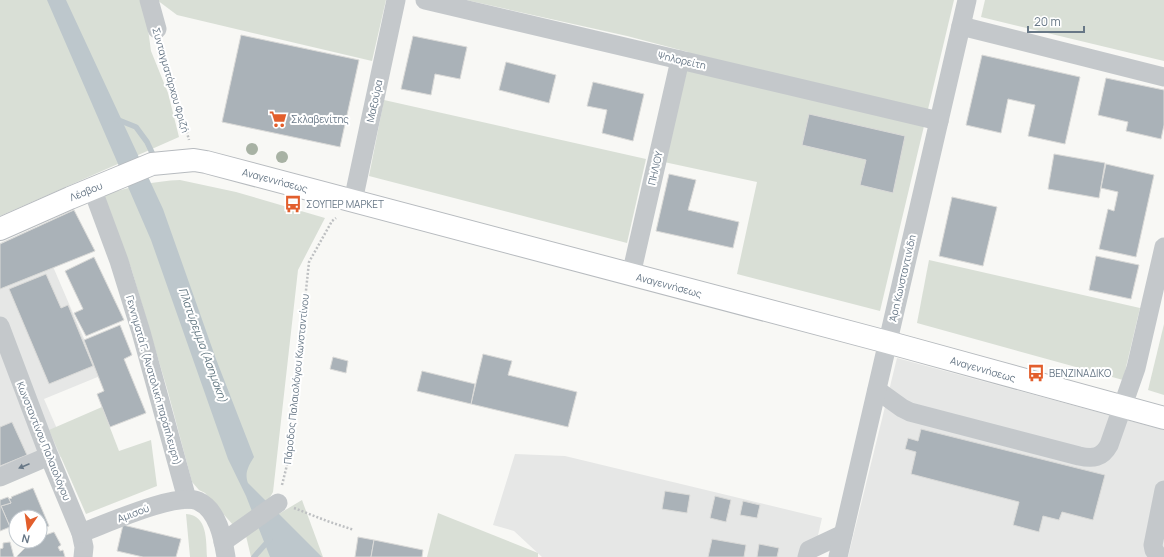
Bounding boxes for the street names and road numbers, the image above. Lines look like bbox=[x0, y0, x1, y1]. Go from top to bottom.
street label: Συνταγματάρχου Φριζή bbox=[149, 26, 193, 134]
street label: Ψηλορείτη bbox=[656, 48, 708, 72]
street label: Μαξούρα bbox=[363, 78, 385, 124]
street label: ΠΗΛΙΟΥ bbox=[644, 149, 666, 186]
street label: Αναγεννήσεως bbox=[241, 165, 310, 196]
street label: Λέσβου bbox=[67, 178, 105, 204]
street label: Άρη Κωνσταντινίδη bbox=[885, 233, 919, 323]
street label: Αναγεννήσεως bbox=[635, 270, 704, 301]
street label: Γεννηματά Γ. (Ανατολική παράπλευρη) bbox=[123, 293, 185, 467]
street label: Πάροδος Παλαιολόγου Κωνσταντίνου bbox=[280, 293, 312, 465]
street label: Αναγεννήσεως bbox=[949, 353, 1018, 385]
street label: Κωνσταντίνου Παλαιολόγου bbox=[14, 379, 74, 503]
street label: Αμισού bbox=[115, 501, 151, 525]

